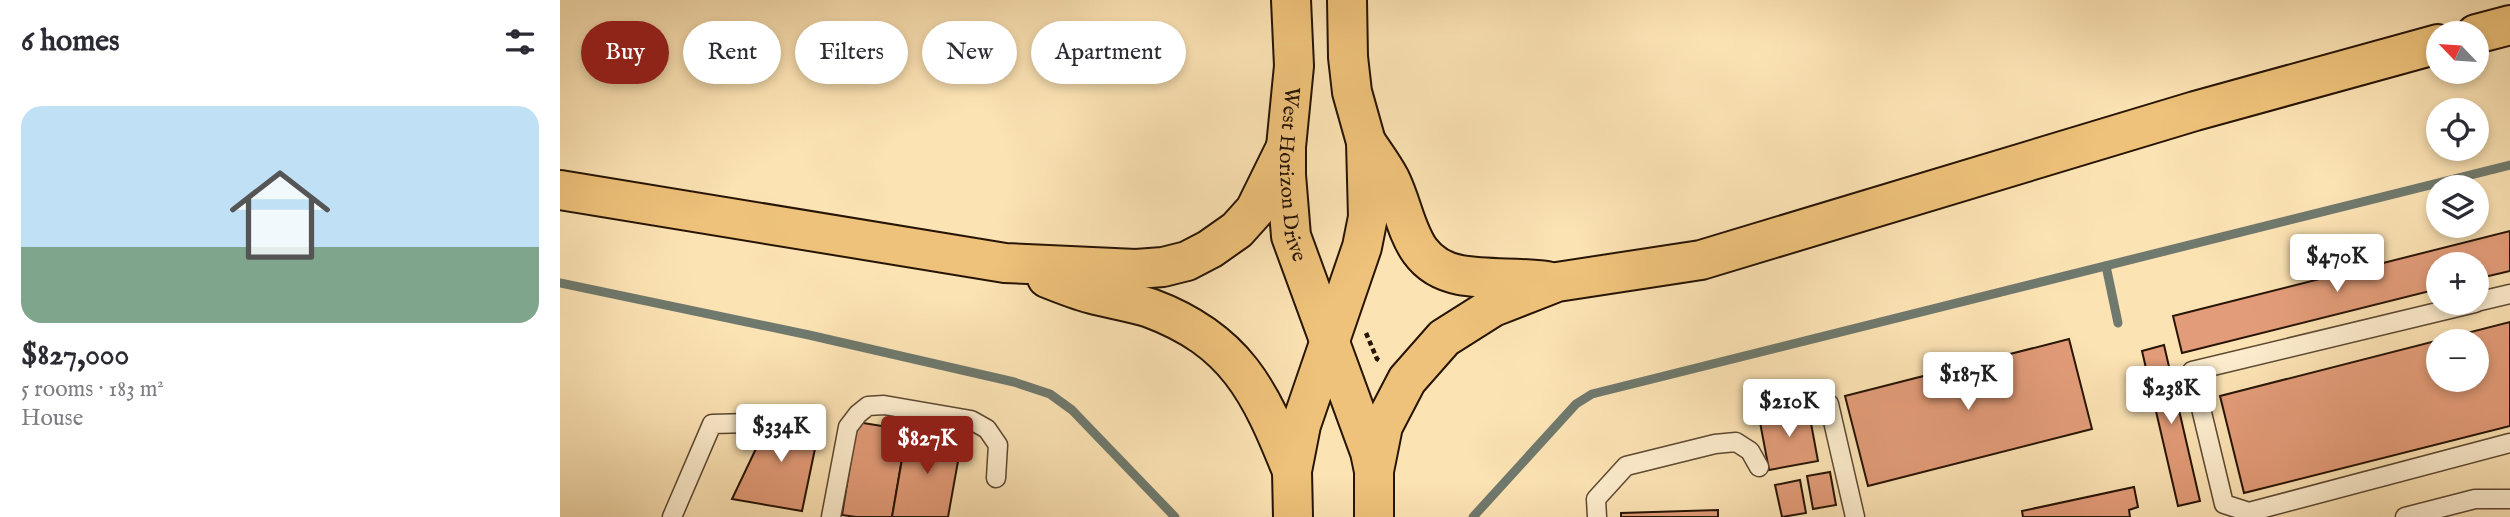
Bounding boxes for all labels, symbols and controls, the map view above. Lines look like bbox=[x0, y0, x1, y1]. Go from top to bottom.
chip: Buy bbox=[581, 21, 669, 84]
chip: Rent bbox=[683, 21, 781, 84]
chip: Filters bbox=[795, 21, 908, 84]
chip: New bbox=[922, 21, 1017, 84]
chip: Apartment bbox=[1031, 21, 1186, 84]
north arrow bbox=[2426, 21, 2488, 84]
map controls bbox=[2426, 21, 2489, 392]
text: 6 homes bbox=[21, 23, 120, 61]
icon: filters bbox=[501, 23, 539, 61]
street label: West Horizon Drive bbox=[1272, 86, 1313, 266]
button: locate bbox=[2426, 98, 2489, 161]
icon: home bbox=[217, 152, 343, 278]
button: layers bbox=[2426, 175, 2489, 238]
pin: $470K bbox=[2288, 234, 2386, 294]
text: $470K bbox=[2306, 242, 2368, 271]
button: + bbox=[2426, 252, 2489, 315]
button: − bbox=[2426, 329, 2489, 392]
text: $827,000 bbox=[21, 337, 129, 375]
pin: $187K bbox=[1919, 352, 2017, 412]
text: $187K bbox=[1939, 360, 1997, 389]
pin: $238K bbox=[2122, 366, 2220, 426]
text: $238K bbox=[2142, 374, 2200, 403]
text: 5 rooms · 183 m² bbox=[21, 375, 164, 404]
pin: $210K bbox=[1740, 380, 1838, 439]
text: $210K bbox=[1759, 387, 1819, 416]
text: House bbox=[21, 404, 83, 433]
pin: $334K bbox=[732, 405, 830, 464]
text: $334K bbox=[752, 412, 810, 441]
pin: $827K bbox=[878, 416, 976, 476]
text: $827K bbox=[897, 424, 957, 453]

